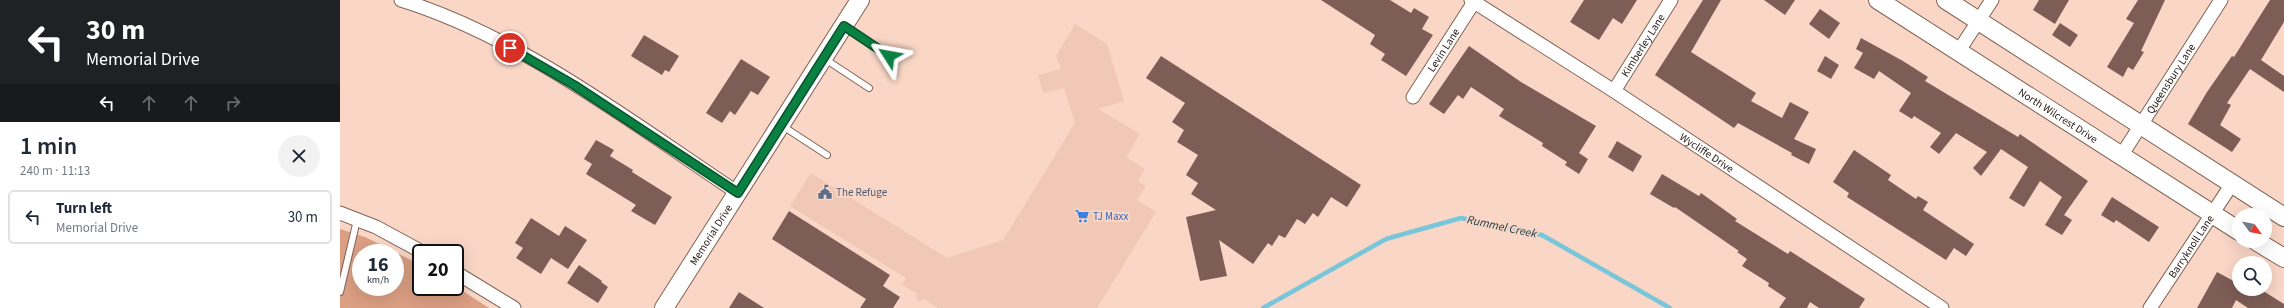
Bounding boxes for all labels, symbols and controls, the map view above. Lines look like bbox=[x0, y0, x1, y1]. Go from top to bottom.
text: 30 m bbox=[86, 10, 145, 50]
street label: Kimberley Lane bbox=[1617, 10, 1668, 80]
icon: left bbox=[20, 16, 72, 68]
street label: Levin Lane bbox=[1424, 25, 1463, 75]
pin bbox=[493, 31, 527, 65]
position arrow bbox=[868, 35, 910, 77]
icon: arrive bbox=[499, 37, 521, 59]
street label: Queensbury Lane bbox=[2143, 40, 2199, 117]
text: Memorial Drive bbox=[86, 47, 200, 72]
street label: North Wilcrest Drive bbox=[2016, 84, 2101, 147]
icon: left bbox=[96, 92, 118, 114]
icon: ahead bbox=[138, 92, 160, 114]
icon: ahead bbox=[180, 92, 202, 114]
icon: right bbox=[222, 92, 244, 114]
text: 1 min bbox=[20, 129, 77, 164]
street label: Wycliffe Drive bbox=[1677, 129, 1737, 176]
button: close bbox=[278, 135, 320, 177]
text: 240 m · 11:13 bbox=[20, 162, 90, 180]
public building icon: The Refuge bbox=[817, 184, 833, 200]
place label: The Refuge bbox=[836, 185, 888, 200]
text: Turn left bbox=[56, 198, 112, 219]
street label: Memorial Drive bbox=[686, 201, 736, 268]
icon: left bbox=[22, 206, 44, 228]
text: 30 m bbox=[288, 207, 318, 228]
supermarket icon: TJ Maxx bbox=[1074, 208, 1090, 224]
north arrow bbox=[2232, 208, 2272, 248]
map controls bbox=[2232, 208, 2272, 296]
place label: TJ Maxx bbox=[1093, 209, 1128, 224]
water label: Rummel Creek bbox=[1465, 211, 1539, 243]
street label: Barryknoll Lane bbox=[2164, 211, 2217, 281]
text: Memorial Drive bbox=[56, 219, 138, 237]
speed limit sign: 20 bbox=[412, 244, 464, 296]
text: 16 bbox=[367, 251, 389, 279]
button: search bbox=[2232, 256, 2272, 296]
text: km/h bbox=[367, 273, 389, 287]

